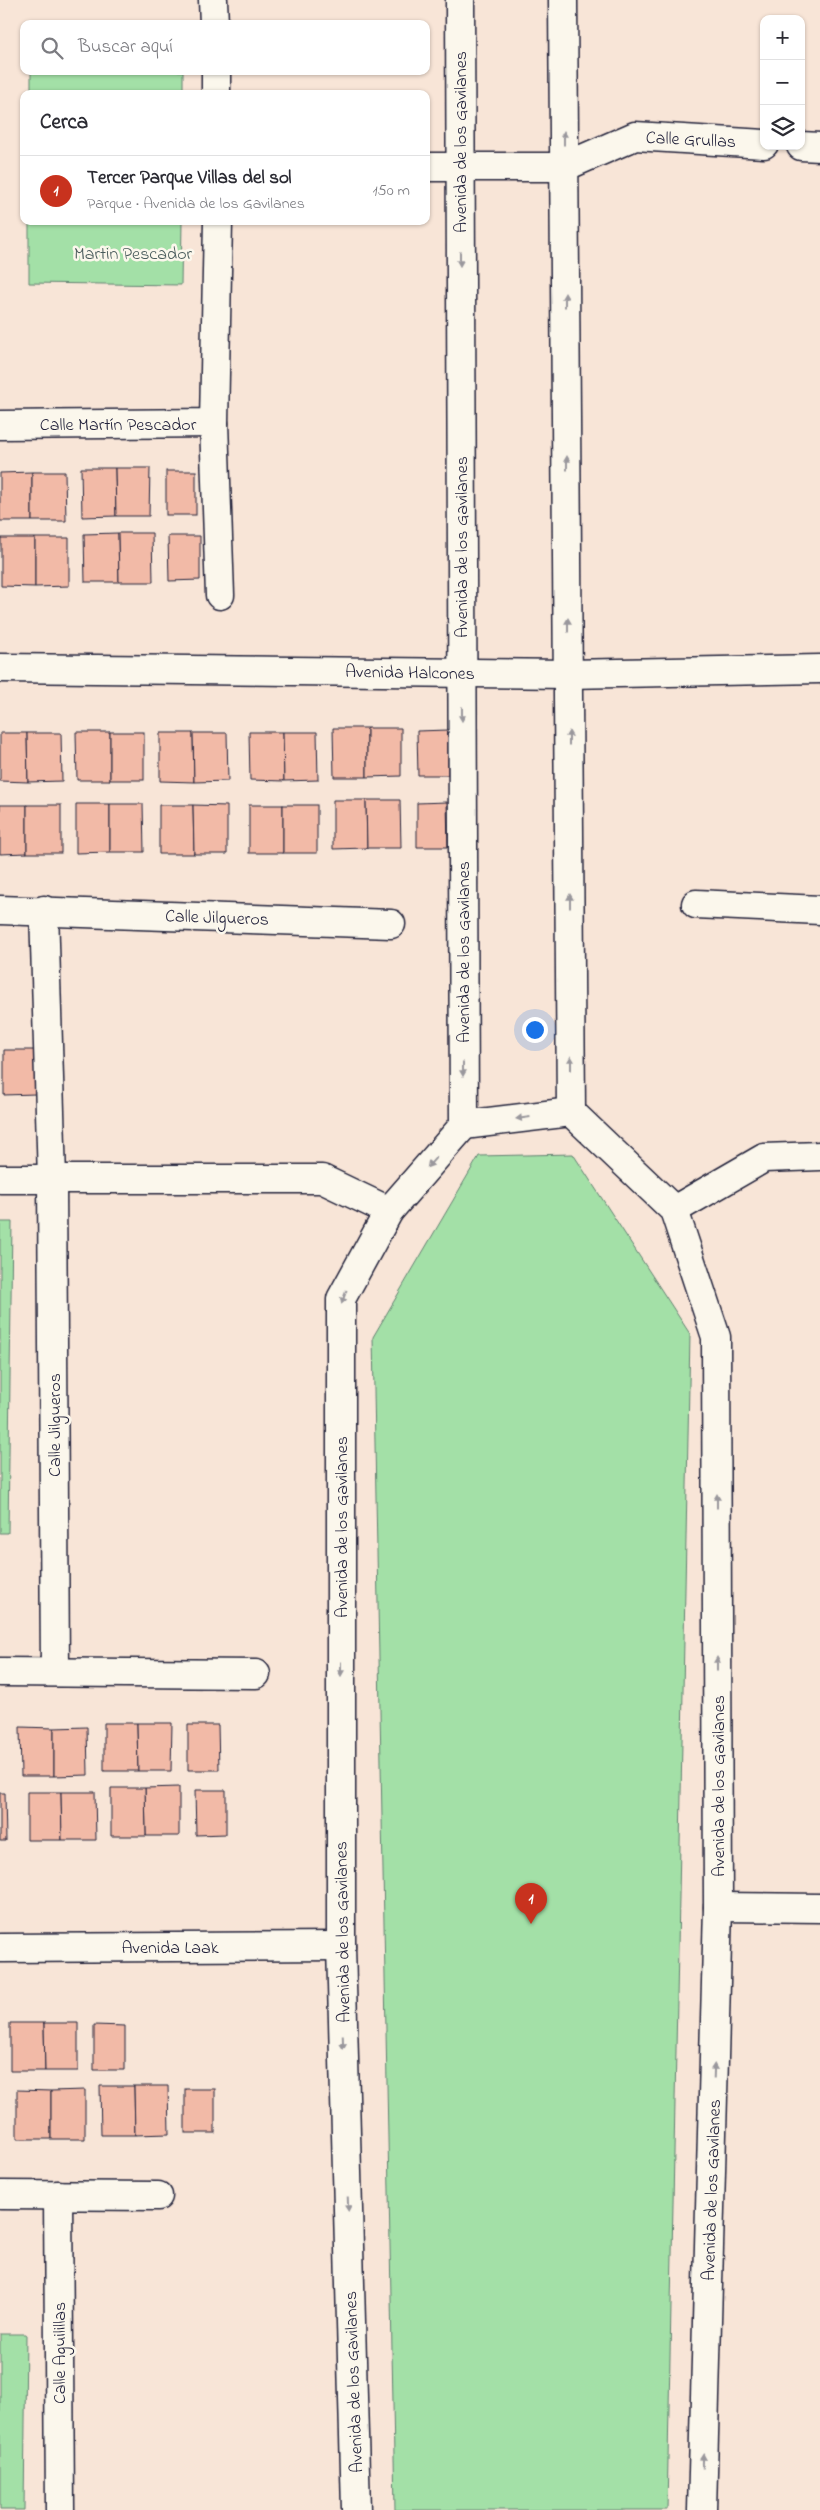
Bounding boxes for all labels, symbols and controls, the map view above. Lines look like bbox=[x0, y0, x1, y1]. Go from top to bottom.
map controls bbox=[760, 15, 805, 150]
button: + bbox=[760, 15, 805, 60]
search box bbox=[20, 20, 430, 75]
icon: search bbox=[38, 34, 66, 62]
text: Buscar aquí bbox=[78, 34, 173, 61]
street label: Avenida de los Gavilanes bbox=[449, 51, 475, 233]
button: − bbox=[760, 60, 805, 105]
button: layers bbox=[760, 105, 805, 150]
text: Cerca bbox=[40, 108, 88, 138]
street label: Calle Grullas bbox=[645, 126, 737, 156]
one-way arrow bbox=[560, 130, 568, 146]
text: Tercer Parque Villas del sol bbox=[87, 165, 292, 192]
text: 1 bbox=[53, 179, 59, 203]
text: 150 m bbox=[372, 179, 410, 203]
text: Parque · Avenida de los Gavilanes bbox=[87, 192, 305, 216]
park label: Martin Pescador bbox=[74, 242, 193, 268]
one-way arrow bbox=[456, 251, 464, 267]
one-way arrow bbox=[561, 292, 569, 308]
street label: Calle Martín Pescador bbox=[40, 413, 197, 439]
one-way arrow bbox=[563, 455, 571, 471]
street label: Avenida de los Gavilanes bbox=[450, 456, 476, 638]
one-way arrow bbox=[564, 617, 572, 633]
street label: Avenida Halcones bbox=[345, 660, 475, 688]
one-way arrow bbox=[458, 707, 466, 723]
one-way arrow bbox=[565, 730, 573, 746]
street label: Avenida de los Gavilanes bbox=[452, 861, 478, 1043]
one-way arrow bbox=[566, 892, 574, 908]
street label: Calle Jilgueros bbox=[165, 904, 269, 935]
your location bbox=[522, 1017, 548, 1043]
one-way arrow bbox=[567, 1055, 575, 1071]
one-way arrow bbox=[459, 1062, 467, 1078]
one-way arrow bbox=[514, 1114, 530, 1122]
one-way arrow bbox=[426, 1155, 437, 1168]
one-way arrow bbox=[340, 1290, 348, 1305]
street label: Calle Jilgueros bbox=[43, 1373, 70, 1477]
street label: Avenida de los Gavilanes bbox=[330, 1436, 356, 1618]
one-way arrow bbox=[713, 1493, 721, 1509]
one-way arrow bbox=[713, 1656, 721, 1672]
one-way arrow bbox=[337, 1662, 345, 1678]
street label: Avenida de los Gavilanes bbox=[707, 1695, 733, 1877]
street label: Avenida de los Gavilanes bbox=[329, 1841, 359, 2023]
pin: 1 bbox=[515, 1883, 547, 1924]
street label: Avenida Laak bbox=[121, 1936, 219, 1962]
one-way arrow bbox=[340, 2034, 348, 2050]
one-way arrow bbox=[710, 2063, 718, 2079]
street label: Avenida de los Gavilanes bbox=[697, 2099, 729, 2281]
one-way arrow bbox=[344, 2197, 352, 2213]
street label: Avenida de los Gavilanes bbox=[339, 2291, 371, 2473]
street label: Calle Aguilillas bbox=[48, 2302, 75, 2404]
one-way arrow bbox=[699, 2453, 707, 2469]

